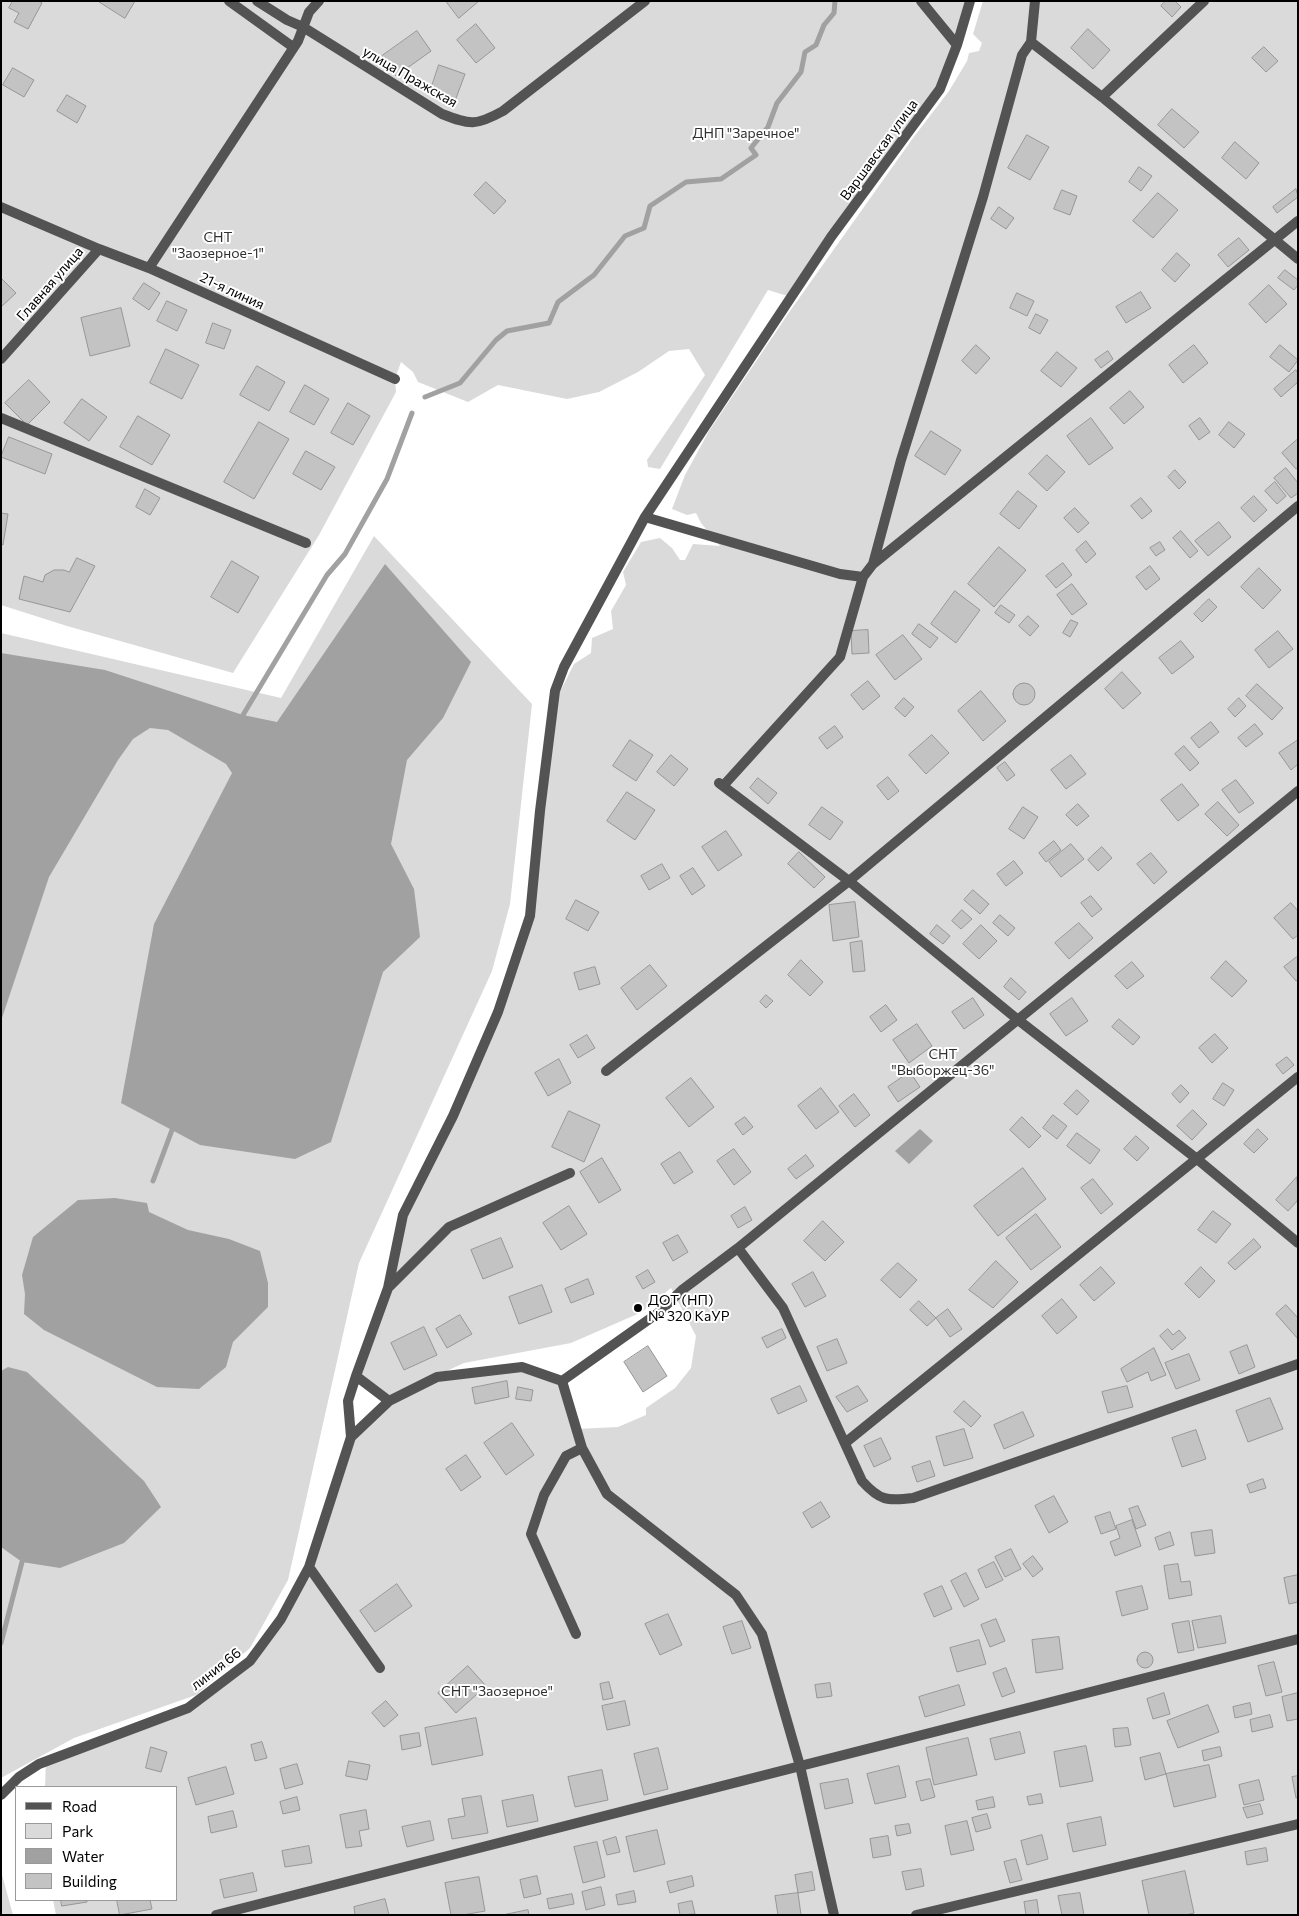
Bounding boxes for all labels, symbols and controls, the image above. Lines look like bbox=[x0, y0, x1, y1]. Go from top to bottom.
street label: улица Пражская bbox=[360, 43, 460, 111]
street label: Варшавская улица bbox=[837, 96, 921, 204]
park label: ДНП "Заречное" bbox=[692, 125, 800, 141]
park label: СНТ "Заозерное-1" bbox=[172, 229, 264, 262]
street label: Главная улица bbox=[13, 243, 87, 325]
street label: 21-я линия bbox=[197, 269, 267, 313]
park label: СНТ "Выборжец-36" bbox=[891, 1046, 995, 1078]
place label: ДОТ (НП) № 320 КаУР bbox=[648, 1292, 729, 1324]
marker: ДОТ (НП) № 320 КаУР bbox=[632, 1302, 644, 1314]
street label: линия 66 bbox=[188, 1644, 244, 1694]
park label: СНТ "Заозерное" bbox=[441, 1683, 553, 1699]
legend bbox=[15, 1786, 178, 1901]
text: Road bbox=[62, 1797, 97, 1815]
text: Park bbox=[62, 1822, 93, 1840]
text: Water bbox=[62, 1847, 104, 1865]
text: Building bbox=[62, 1872, 117, 1890]

